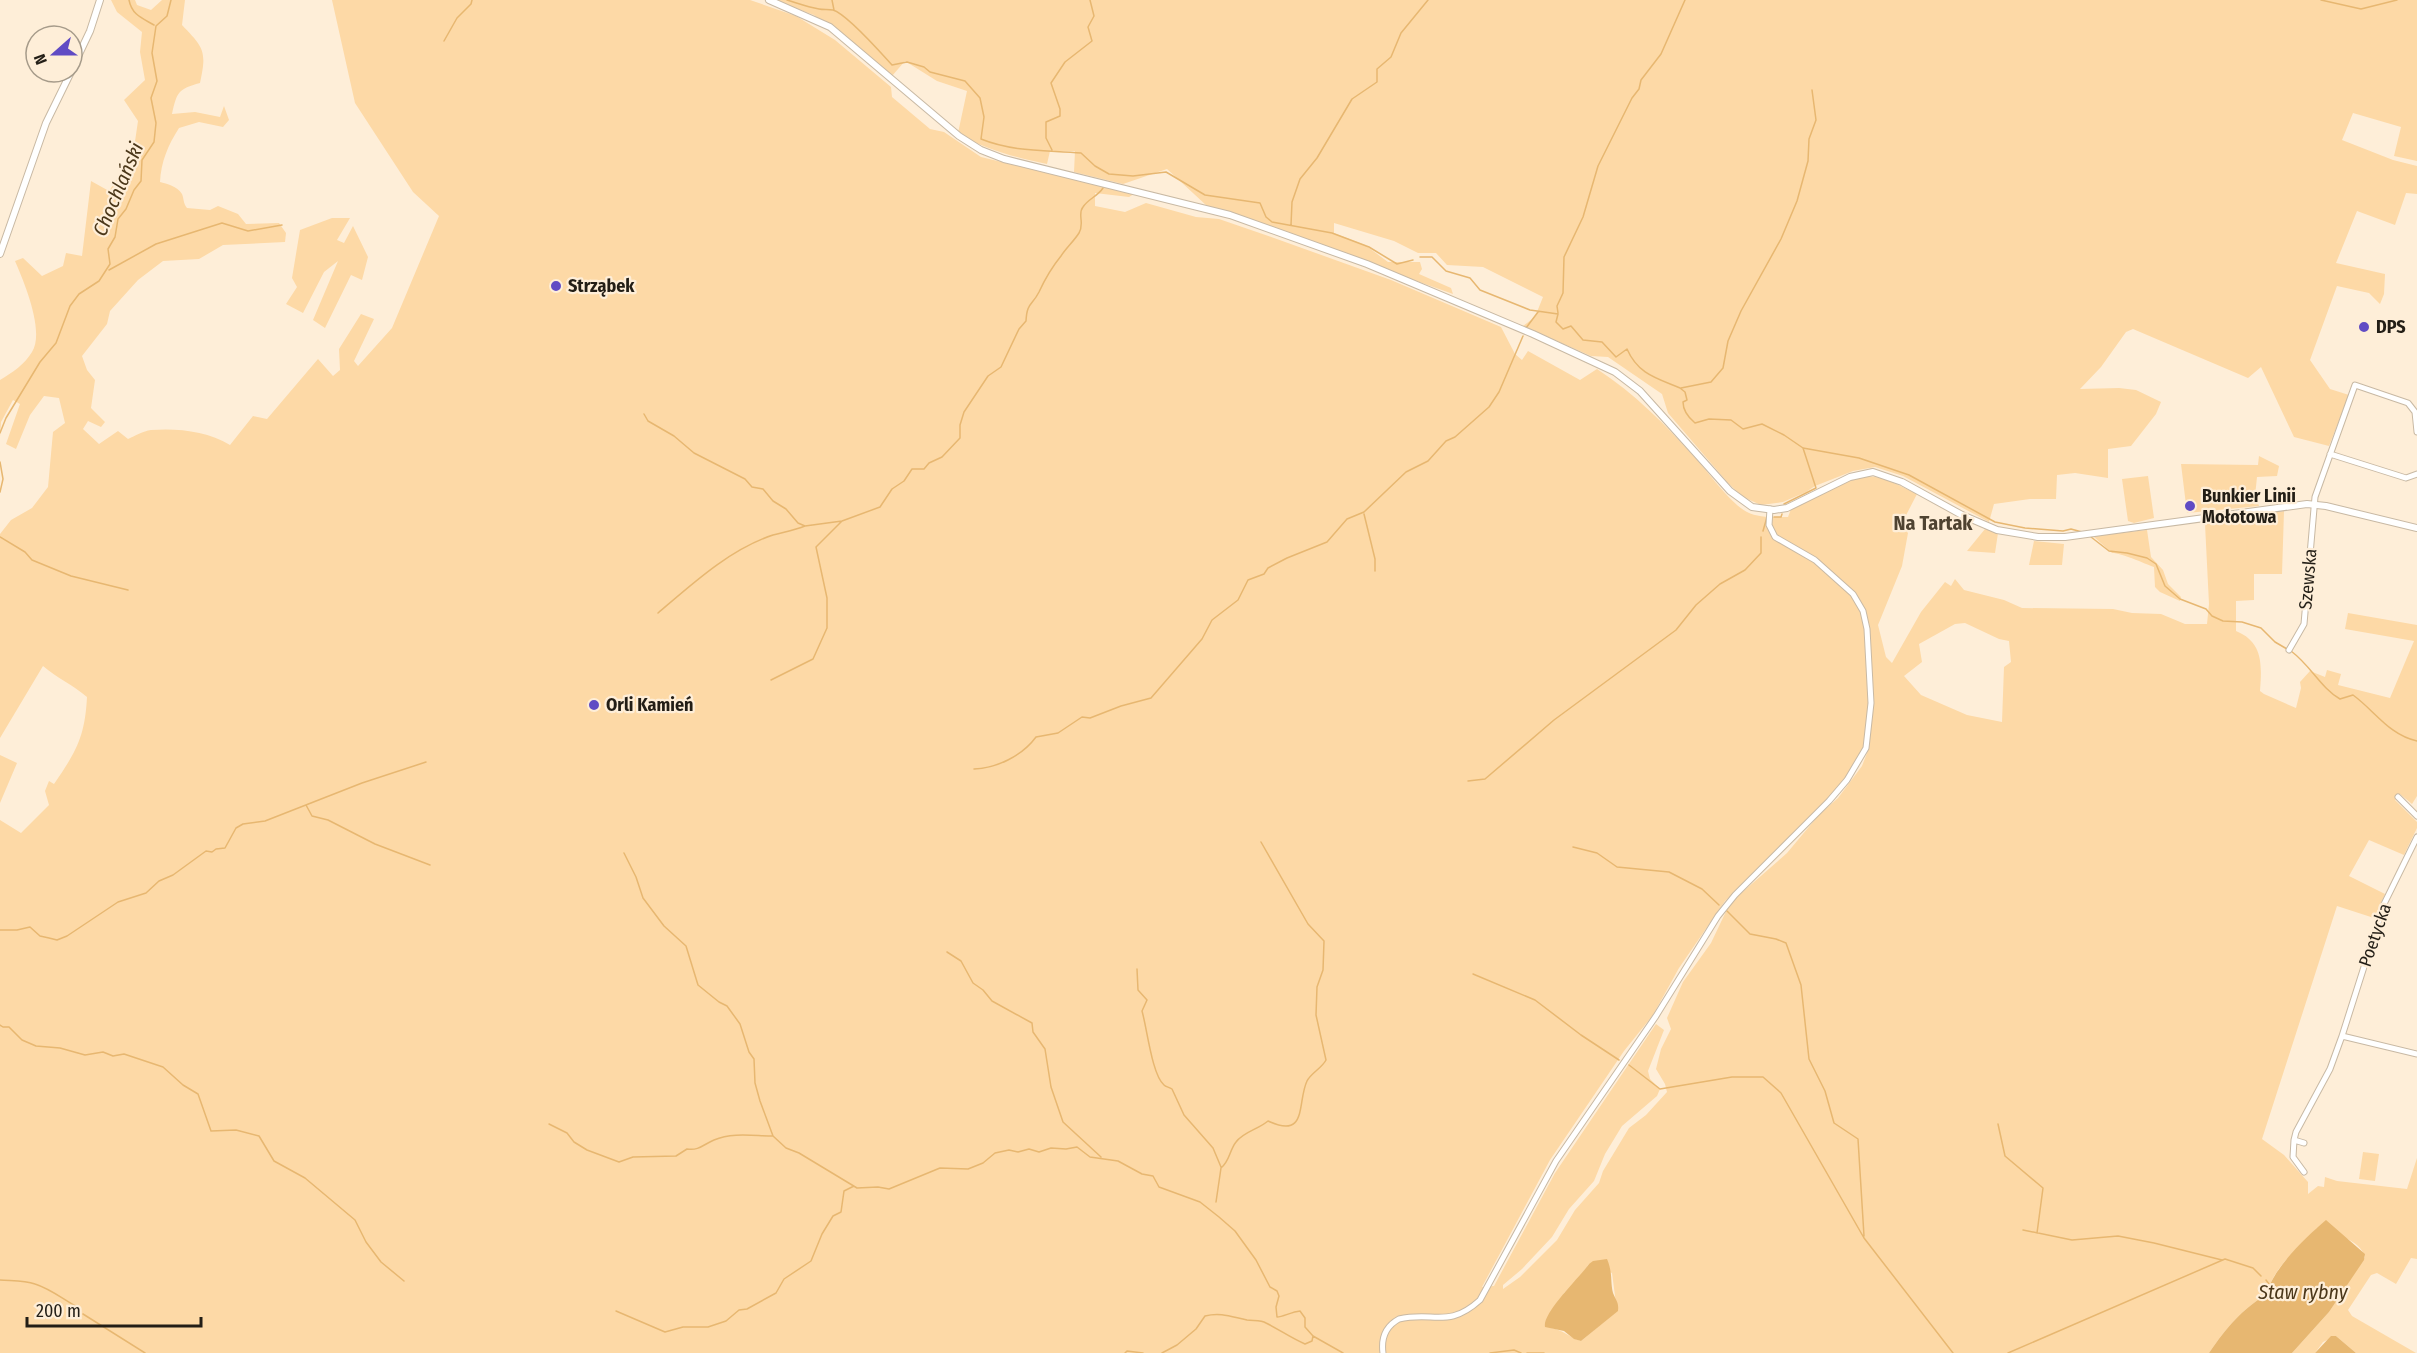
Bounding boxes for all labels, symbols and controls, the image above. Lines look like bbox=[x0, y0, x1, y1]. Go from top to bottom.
north arrow bbox=[24, 24, 84, 84]
text: N bbox=[30, 51, 51, 67]
water label: Chochlański bbox=[88, 139, 148, 239]
place label: Strząbek bbox=[568, 275, 635, 297]
marker: Strząbek bbox=[549, 279, 563, 293]
place label: DPS bbox=[2376, 316, 2406, 338]
marker: DPS bbox=[2357, 320, 2371, 334]
place label: Bunkier Linii Mołotowa bbox=[2202, 485, 2296, 528]
marker: Bunkier Linii Mołotowa bbox=[2183, 499, 2197, 513]
district label: Na Tartak bbox=[1893, 511, 1973, 535]
street label: Szewska bbox=[2294, 547, 2322, 610]
place label: Orli Kamień bbox=[606, 694, 693, 716]
marker: Orli Kamień bbox=[587, 698, 601, 712]
street label: Poetycka bbox=[2354, 900, 2396, 970]
water label: Staw rybny bbox=[2257, 1280, 2349, 1304]
scale bar bbox=[27, 1290, 201, 1328]
text: 200 m bbox=[36, 1300, 81, 1322]

